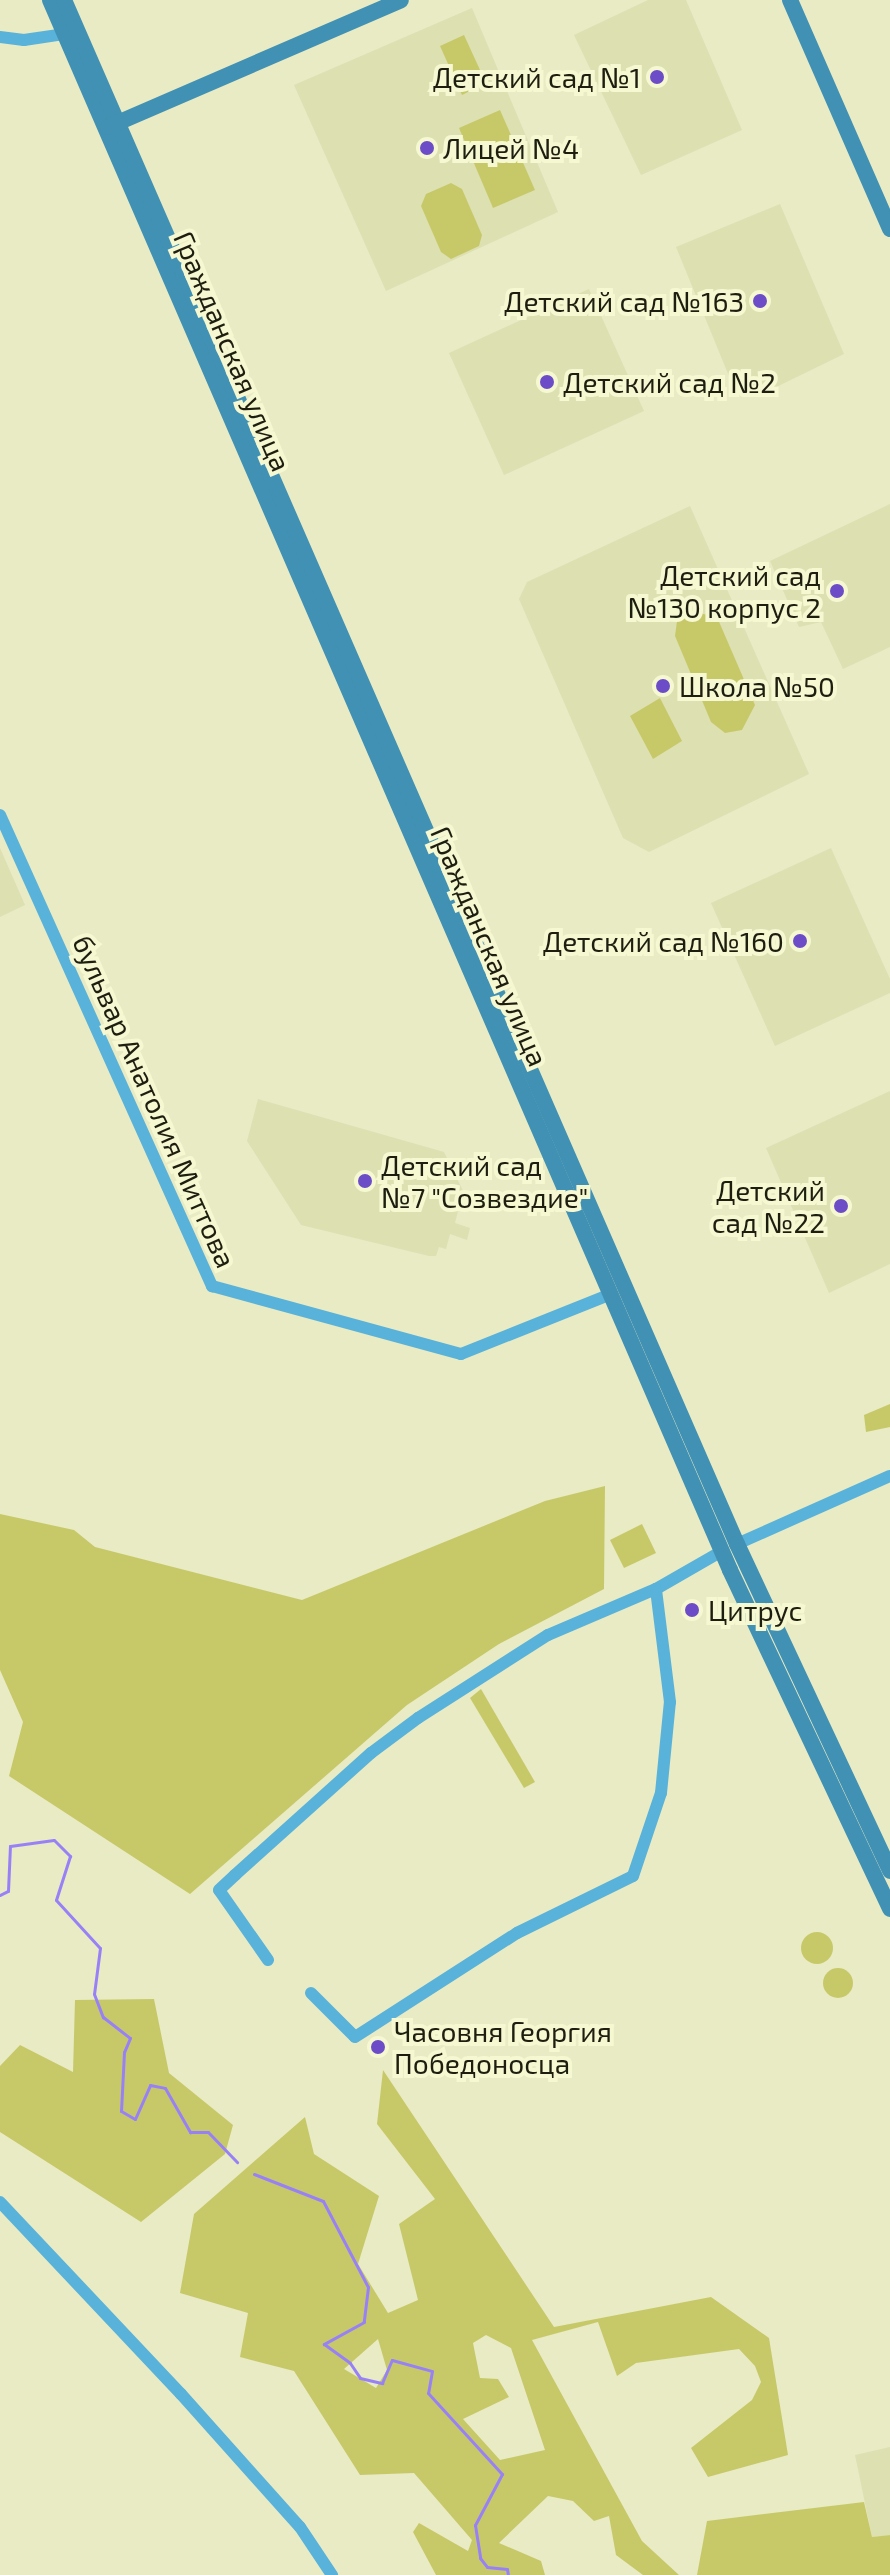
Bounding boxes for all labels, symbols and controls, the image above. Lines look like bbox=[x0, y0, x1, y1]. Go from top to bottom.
place label: Детский сад №1 bbox=[433, 60, 641, 94]
marker: Детский сад №1 bbox=[648, 68, 666, 86]
place label: Лицей №4 bbox=[443, 131, 579, 165]
marker: Лицей №4 bbox=[418, 139, 436, 157]
street label: Гражданская улица bbox=[167, 226, 299, 476]
place label: Детский сад №163 bbox=[504, 284, 744, 318]
marker: Детский сад №163 bbox=[751, 292, 769, 310]
place label: Детский сад №2 bbox=[563, 365, 776, 399]
marker: Детский сад №2 bbox=[538, 373, 556, 391]
place label: Детский сад №130 корпус 2 bbox=[627, 558, 821, 624]
marker: Детский сад №130 корпус 2 bbox=[828, 582, 846, 600]
place label: Школа №50 bbox=[679, 669, 835, 703]
marker: Школа №50 bbox=[654, 677, 672, 695]
street label: Гражданская улица bbox=[424, 821, 556, 1071]
place label: Детский сад №160 bbox=[543, 924, 784, 958]
street label: бульвар Анатолия Миттова bbox=[66, 929, 244, 1273]
marker: Детский сад №160 bbox=[791, 932, 809, 950]
place label: Детский сад №7 "Созвездие" bbox=[381, 1148, 589, 1214]
marker: Детский сад №7 "Созвездие" bbox=[356, 1172, 374, 1190]
place label: Детский сад №22 bbox=[712, 1173, 825, 1239]
marker: Детский сад №22 bbox=[832, 1197, 850, 1215]
place label: Цитрус bbox=[708, 1593, 802, 1627]
marker: Цитрус bbox=[683, 1601, 701, 1619]
place label: Часовня Георгия Победоносца bbox=[394, 2014, 612, 2080]
marker: Часовня Георгия Победоносца bbox=[369, 2038, 387, 2056]

